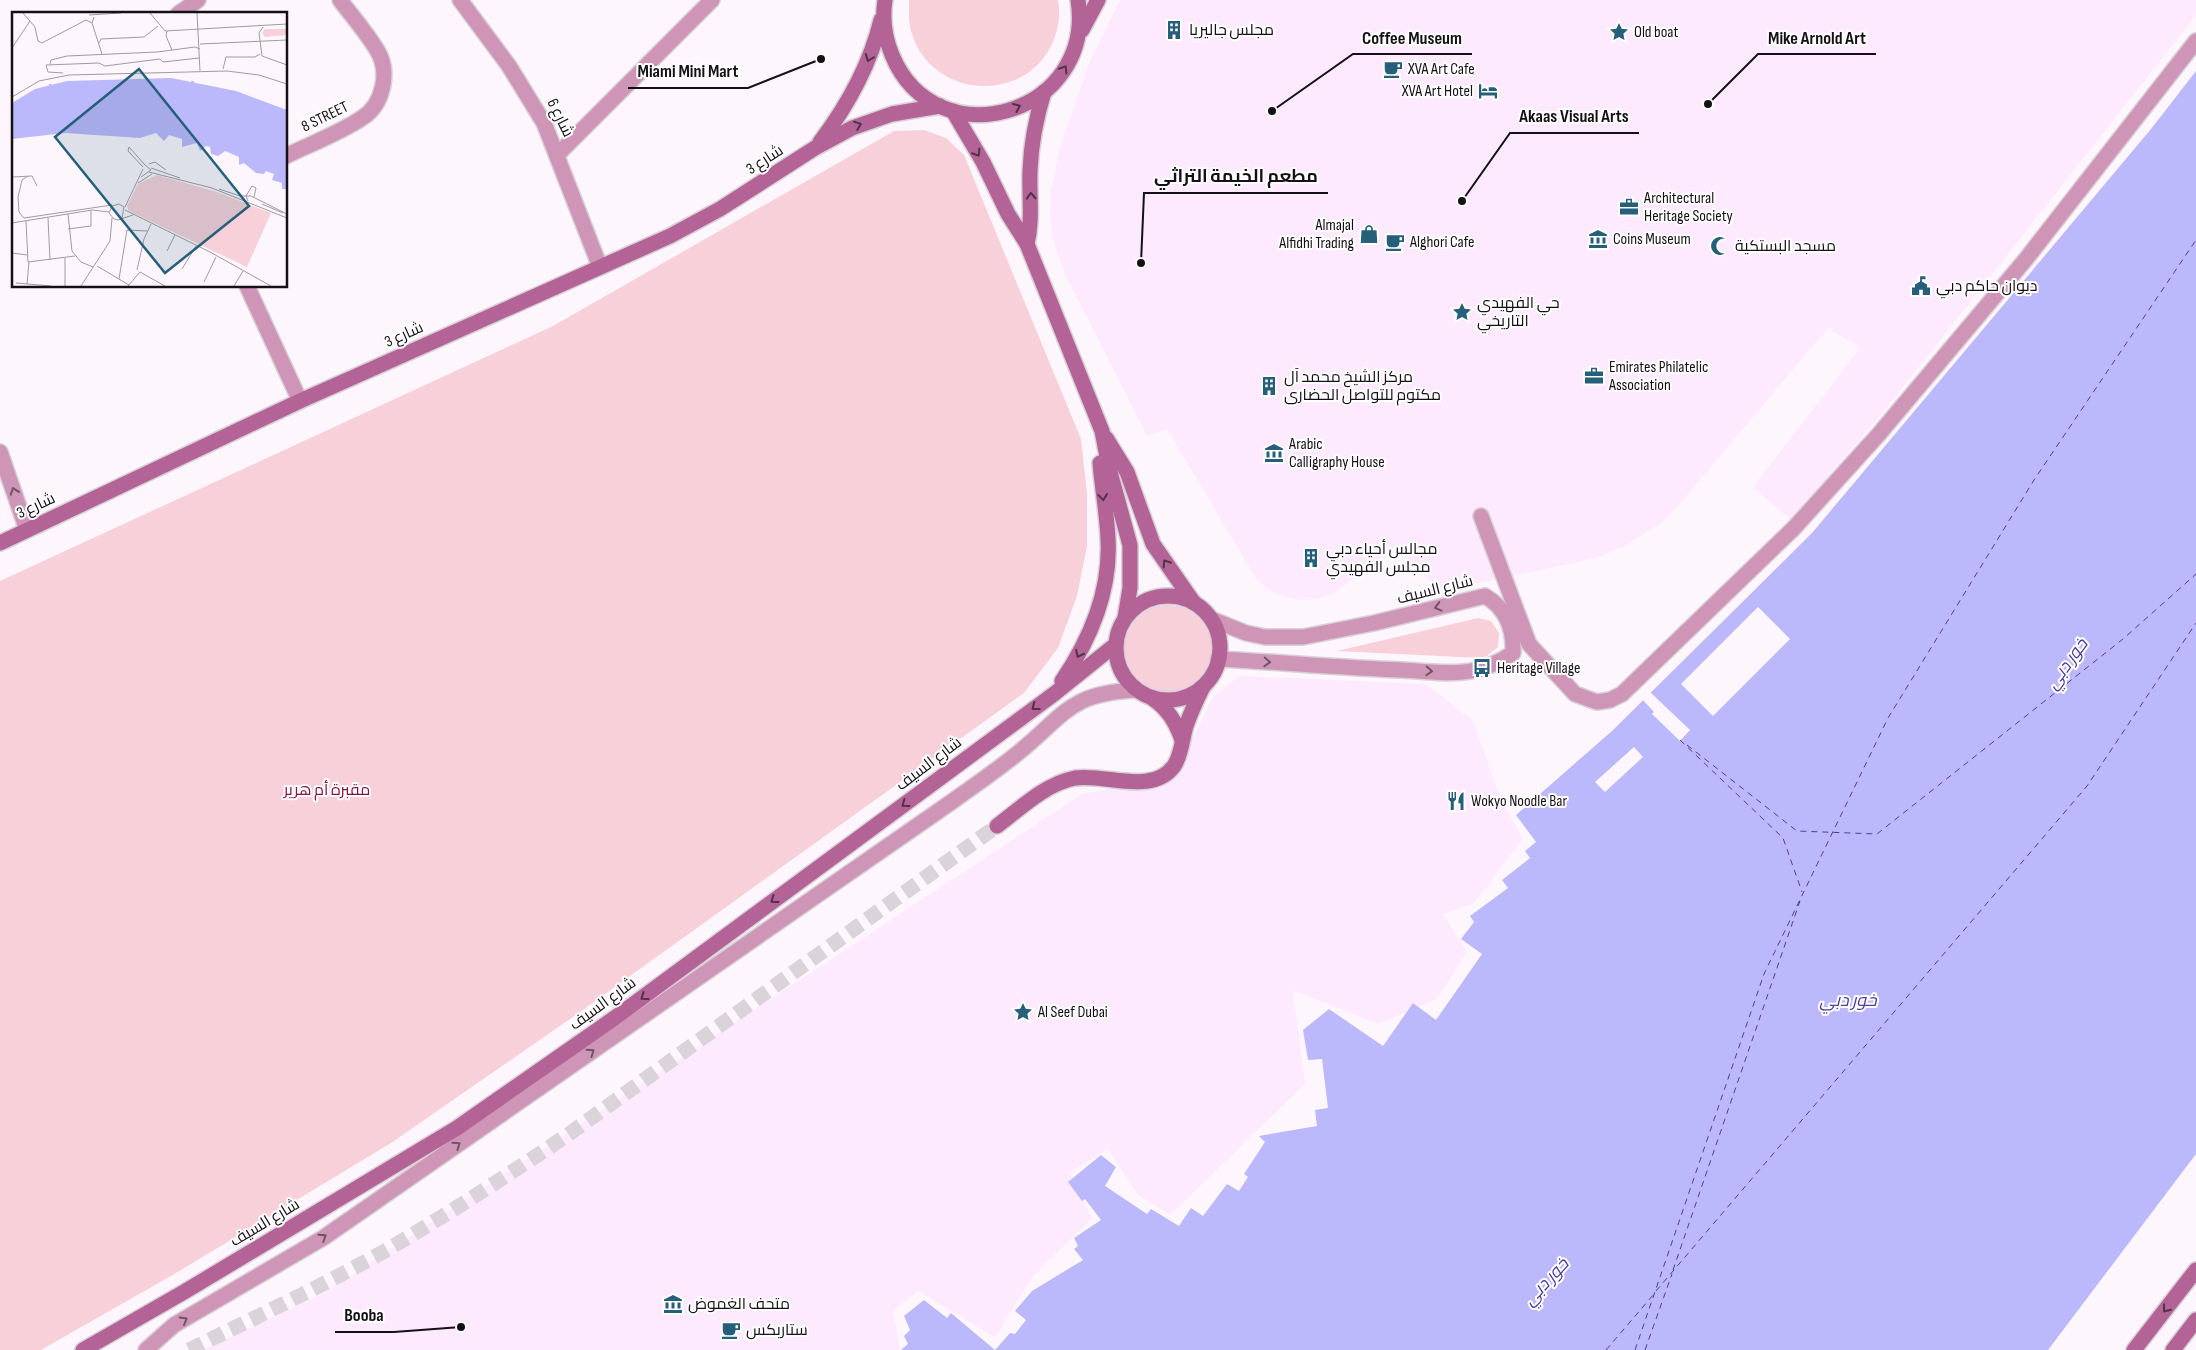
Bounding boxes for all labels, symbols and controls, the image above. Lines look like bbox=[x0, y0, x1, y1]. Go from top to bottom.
inset map bbox=[12, 12, 288, 288]
building icon: مجلس جاليريا bbox=[1163, 19, 1185, 41]
place label: مجلس جاليريا bbox=[1189, 21, 1274, 40]
callout: Coffee Museum bbox=[1353, 21, 1472, 54]
place icon: Old boat bbox=[1608, 21, 1630, 43]
callout: Mike Arnold Art bbox=[1758, 21, 1876, 54]
place label: Old boat bbox=[1634, 23, 1679, 42]
text: Coffee Museum bbox=[1362, 28, 1462, 49]
text: Mike Arnold Art bbox=[1768, 28, 1866, 49]
one-way arrow bbox=[865, 53, 875, 62]
callout: Miami Mini Mart bbox=[628, 55, 748, 88]
cafe icon: XVA Art Cafe bbox=[1382, 58, 1404, 80]
place label: XVA Art Cafe bbox=[1407, 60, 1475, 79]
text: Miami Mini Mart bbox=[638, 61, 738, 82]
one-way arrow bbox=[1058, 65, 1068, 74]
hotel icon: XVA Art Hotel bbox=[1477, 80, 1499, 102]
place label: XVA Art Hotel bbox=[1401, 82, 1473, 101]
street label: شارع 6 bbox=[542, 96, 577, 141]
street label: 8 STREET bbox=[298, 97, 352, 136]
callout: Akaas Visual Arts bbox=[1510, 100, 1639, 133]
one-way arrow bbox=[1012, 103, 1021, 114]
text: Akaas Visual Arts bbox=[1518, 106, 1629, 127]
one-way arrow bbox=[853, 121, 862, 131]
street label: شارع 3 bbox=[743, 141, 788, 180]
one-way arrow bbox=[971, 147, 981, 156]
callout: مطعم الخيمة التراثي bbox=[1144, 160, 1328, 193]
text: مطعم الخيمة التراثي bbox=[1154, 166, 1318, 191]
place label: Architectural Heritage Society bbox=[1643, 189, 1733, 226]
one-way arrow bbox=[1026, 191, 1037, 199]
office icon: Architectural Heritage Society bbox=[1618, 196, 1640, 218]
place label: Almajal Alfidhi Trading bbox=[1278, 216, 1354, 253]
shop icon: Almajal Alfidhi Trading bbox=[1358, 223, 1380, 245]
museum icon: Coins Museum bbox=[1587, 228, 1609, 250]
place label: Coins Museum bbox=[1613, 230, 1691, 249]
cafe icon: Alghori Cafe bbox=[1384, 231, 1406, 253]
place label: Alghori Cafe bbox=[1409, 233, 1474, 252]
mosque icon: مسجد البستكية bbox=[1709, 235, 1731, 257]
place label: مسجد البستكية bbox=[1735, 237, 1836, 256]
public building icon: ديوان حاكم دبي bbox=[1910, 275, 1932, 297]
place label: ديوان حاكم دبي bbox=[1936, 277, 2038, 299]
place label: حي الفهيدي التاريخي bbox=[1477, 294, 1560, 334]
place icon: حي الفهيدي التاريخي bbox=[1451, 301, 1473, 323]
street label: شارع 3 bbox=[382, 318, 427, 353]
place label: Emirates Philatelic Association bbox=[1608, 358, 1708, 395]
office icon: Emirates Philatelic Association bbox=[1583, 365, 1605, 387]
place label: مركز الشيخ محمد آل مكتوم للتواصل الحضارى bbox=[1284, 368, 1441, 406]
building icon: مركز الشيخ محمد آل مكتوم للتواصل الحضارى bbox=[1258, 375, 1280, 397]
place label: Arabic Calligraphy House bbox=[1288, 435, 1385, 472]
museum icon: Arabic Calligraphy House bbox=[1263, 442, 1285, 464]
one-way arrow bbox=[10, 487, 20, 496]
street label: شارع 3 bbox=[14, 489, 59, 524]
one-way arrow bbox=[1097, 493, 1108, 501]
place label: مجالس أحياء دبي مجلس الفهيدي bbox=[1326, 539, 1438, 580]
building icon: مجالس أحياء دبي مجلس الفهيدي bbox=[1300, 547, 1322, 569]
one-way arrow bbox=[1163, 560, 1172, 569]
street label: شارع السيف bbox=[1395, 571, 1475, 610]
one-way arrow bbox=[1433, 601, 1442, 612]
water label: خور دبي bbox=[2042, 634, 2095, 695]
one-way arrow bbox=[1075, 649, 1085, 658]
one-way arrow bbox=[1263, 656, 1271, 667]
bus stop icon: Heritage Village bbox=[1471, 657, 1493, 679]
place label: Heritage Village bbox=[1497, 659, 1580, 678]
one-way arrow bbox=[1425, 666, 1433, 677]
one-way arrow bbox=[1031, 701, 1041, 710]
street label: شارع السيف bbox=[892, 733, 966, 796]
park label: مقبرة أم هرير bbox=[283, 780, 370, 801]
restaurant icon: Wokyo Noodle Bar bbox=[1445, 790, 1467, 812]
place label: Wokyo Noodle Bar bbox=[1471, 792, 1568, 811]
one-way arrow bbox=[901, 798, 911, 807]
one-way arrow bbox=[771, 895, 780, 903]
street label: شارع السيف bbox=[566, 974, 641, 1035]
water label: خور دبي bbox=[1819, 990, 1878, 1014]
one-way arrow bbox=[640, 991, 650, 1000]
place icon: Al Seef Dubai bbox=[1012, 1001, 1034, 1023]
place label: Al Seef Dubai bbox=[1037, 1003, 1108, 1022]
one-way arrow bbox=[585, 1049, 594, 1058]
one-way arrow bbox=[451, 1142, 461, 1151]
street label: شارع السيف bbox=[227, 1195, 304, 1252]
one-way arrow bbox=[318, 1234, 327, 1243]
water label: خور دبي bbox=[1519, 1253, 1576, 1312]
museum icon: متحف الغموض bbox=[662, 1293, 684, 1315]
place label: متحف الغموض bbox=[688, 1295, 790, 1314]
callout: Booba bbox=[335, 1299, 394, 1332]
one-way arrow bbox=[2163, 1303, 2172, 1312]
text: Booba bbox=[344, 1305, 384, 1326]
one-way arrow bbox=[178, 1316, 187, 1326]
cafe icon: ستاربكس bbox=[720, 1319, 742, 1341]
place label: ستاربكس bbox=[746, 1321, 808, 1340]

